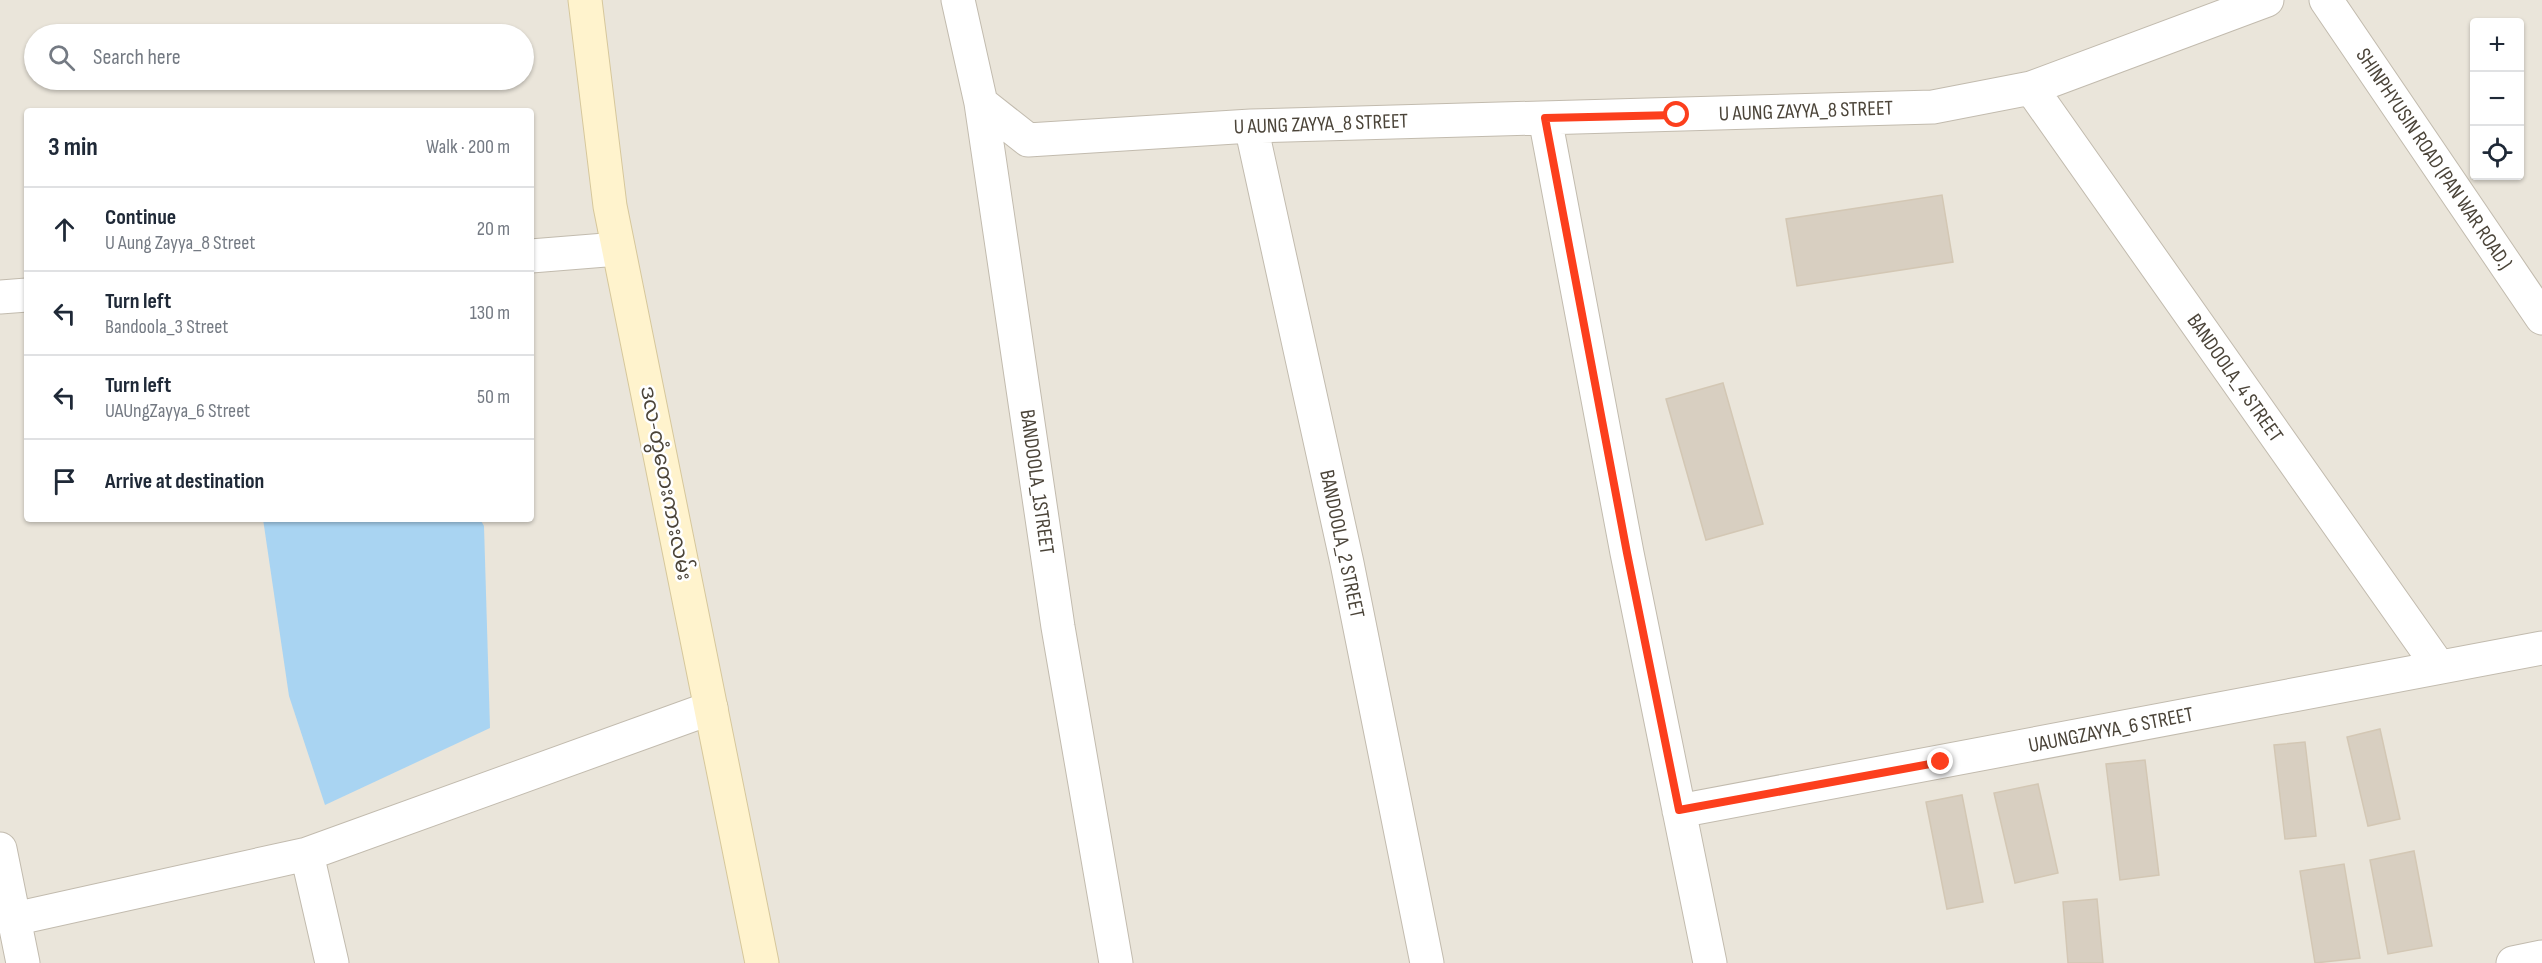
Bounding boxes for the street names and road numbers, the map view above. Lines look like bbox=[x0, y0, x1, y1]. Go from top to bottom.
street label: SHINPHYUSIN ROAD (PAN WAR ROAD.) bbox=[2351, 44, 2517, 274]
street label: U AUNG ZAYYA_8 STREET bbox=[1718, 95, 1894, 127]
street label: U AUNG ZAYYA_8 STREET bbox=[1233, 108, 1409, 140]
street label: BANDOOLA_4 STREET bbox=[2181, 309, 2289, 447]
street label: ဒလ-တွံတေးကားလမ်း bbox=[632, 383, 701, 583]
street label: BANDOOLA_1STREET bbox=[1014, 408, 1060, 557]
street label: BANDOOLA_2 STREET bbox=[1314, 468, 1370, 621]
street label: UAUNGZAYYA_6 STREET bbox=[2026, 702, 2196, 758]

